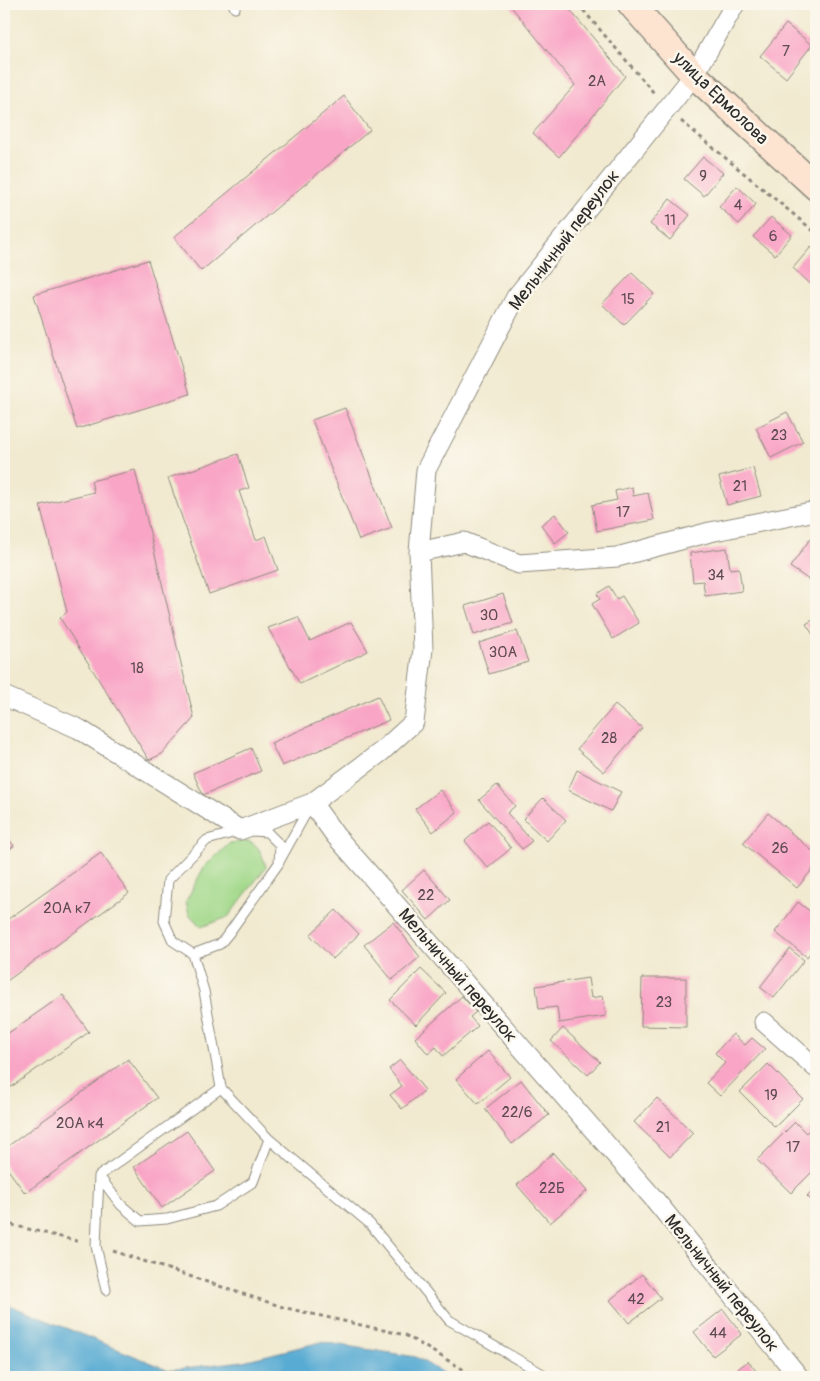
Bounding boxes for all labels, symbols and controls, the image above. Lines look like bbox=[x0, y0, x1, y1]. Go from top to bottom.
house number: 7 bbox=[782, 42, 790, 61]
street label: улица Ермолова bbox=[667, 46, 773, 150]
house number: 2А bbox=[588, 72, 606, 91]
street label: Мельничный переулок bbox=[504, 165, 625, 315]
house number: 9 bbox=[699, 167, 707, 186]
house number: 4 bbox=[734, 196, 743, 215]
house number: 11 bbox=[664, 211, 676, 230]
house number: 6 bbox=[769, 227, 777, 246]
house number: 15 bbox=[621, 290, 635, 309]
house number: 23 bbox=[771, 426, 787, 445]
house number: 21 bbox=[733, 477, 747, 496]
house number: 17 bbox=[616, 503, 630, 522]
house number: 34 bbox=[707, 566, 725, 585]
house number: 30 bbox=[480, 606, 498, 625]
house number: 30А bbox=[489, 643, 517, 662]
house number: 18 bbox=[130, 659, 144, 678]
house number: 28 bbox=[601, 729, 617, 748]
house number: 26 bbox=[771, 839, 789, 858]
house number: 22 bbox=[418, 886, 434, 905]
house number: 20А к7 bbox=[43, 899, 91, 918]
street label: Мельничный переулок bbox=[393, 904, 522, 1047]
house number: 23 bbox=[656, 993, 672, 1012]
house number: 19 bbox=[764, 1086, 778, 1105]
house number: 22/6 bbox=[502, 1103, 532, 1122]
house number: 20А к4 bbox=[56, 1114, 104, 1133]
house number: 21 bbox=[656, 1118, 670, 1137]
house number: 17 bbox=[786, 1138, 800, 1157]
house number: 22Б bbox=[539, 1179, 565, 1198]
street label: Мельничный переулок bbox=[659, 1210, 784, 1357]
house number: 42 bbox=[627, 1290, 645, 1309]
house number: 44 bbox=[709, 1324, 727, 1343]

